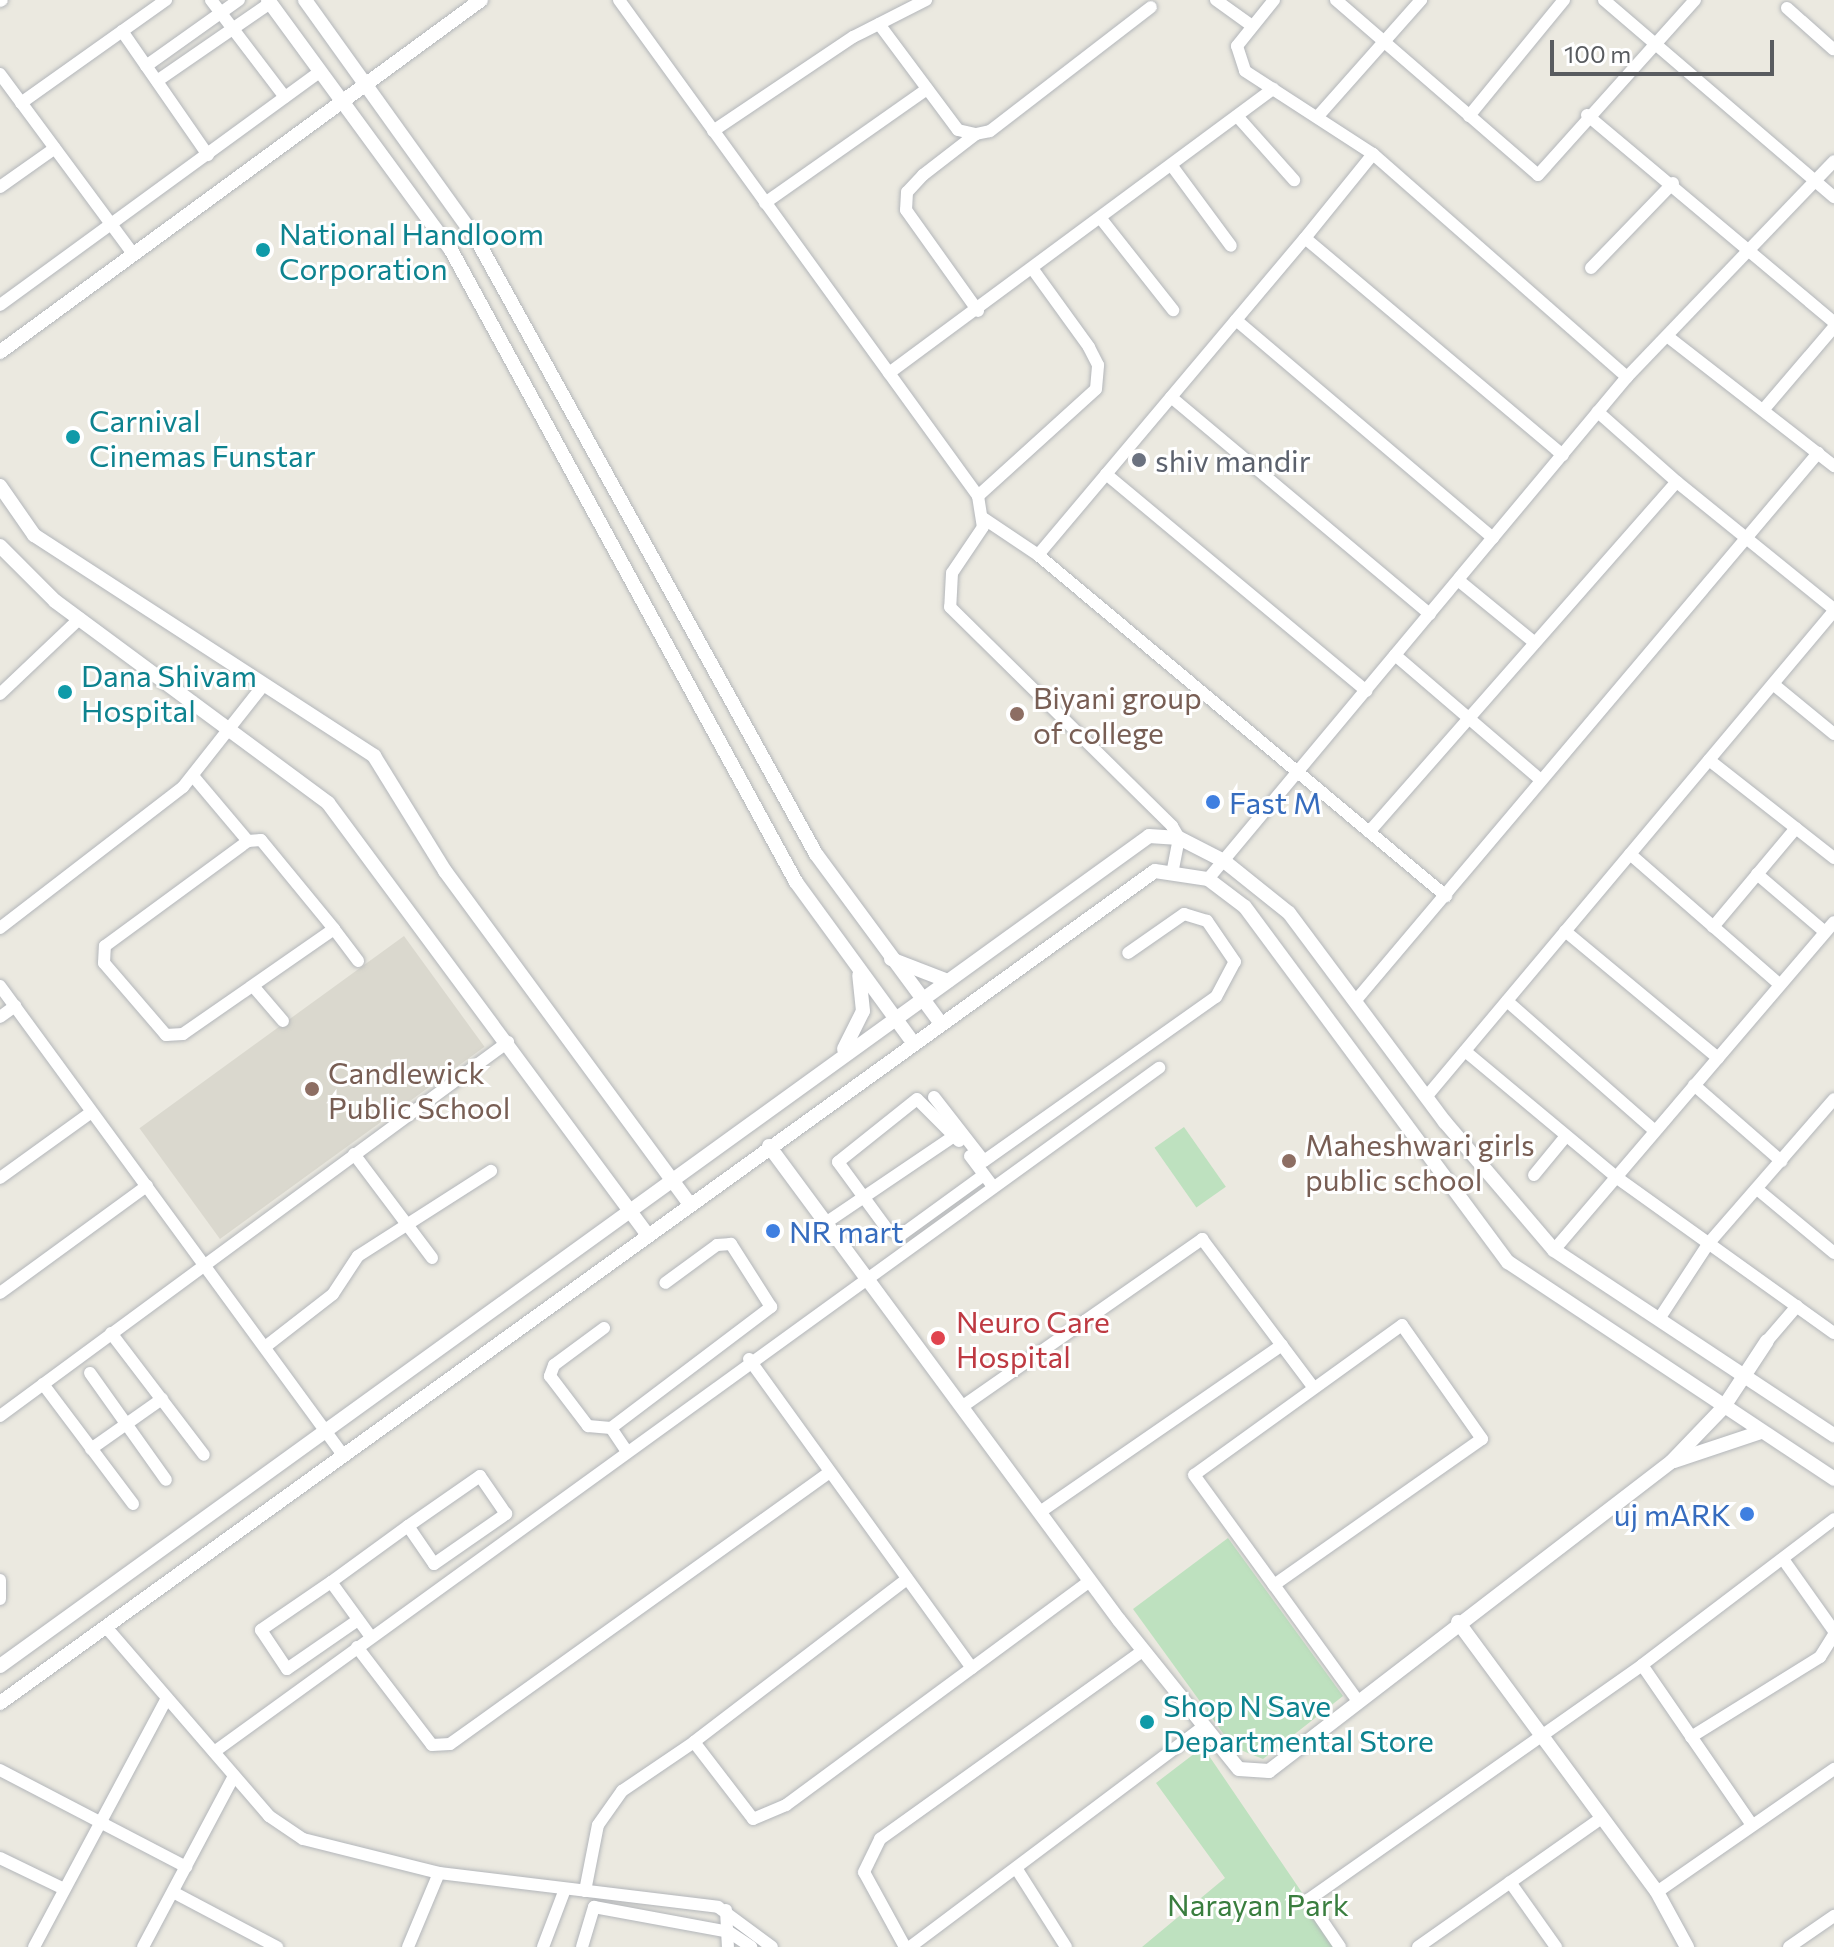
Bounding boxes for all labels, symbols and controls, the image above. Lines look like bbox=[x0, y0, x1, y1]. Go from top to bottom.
scale bar bbox=[1554, 24, 1778, 74]
text: 100 m bbox=[1564, 39, 1631, 68]
place label: National Handloom Corporation bbox=[279, 215, 544, 286]
marker: National Handloom Corporation bbox=[254, 241, 272, 259]
place label: Carnival Cinemas Funstar bbox=[89, 402, 316, 472]
marker: Carnival Cinemas Funstar bbox=[64, 428, 82, 446]
place label: shiv mandir bbox=[1155, 442, 1311, 478]
marker: shiv mandir bbox=[1130, 451, 1148, 469]
place label: Dana Shivam Hospital bbox=[81, 657, 257, 728]
place label: Biyani group of college bbox=[1033, 679, 1202, 750]
marker: Dana Shivam Hospital bbox=[56, 683, 74, 701]
marker: Biyani group of college bbox=[1008, 705, 1026, 723]
place label: Fast M bbox=[1229, 784, 1322, 820]
marker: Fast M bbox=[1204, 793, 1222, 811]
place label: Candlewick Public School bbox=[328, 1054, 510, 1124]
marker: Candlewick Public School bbox=[303, 1080, 321, 1098]
place label: Maheshwari girls public school bbox=[1305, 1126, 1535, 1196]
marker: Maheshwari girls public school bbox=[1280, 1152, 1298, 1170]
place label: NR mart bbox=[789, 1213, 904, 1249]
marker: NR mart bbox=[764, 1222, 782, 1240]
place label: Neuro Care Hospital bbox=[956, 1303, 1110, 1374]
marker: Neuro Care Hospital bbox=[927, 1327, 949, 1349]
place label: uj mARK bbox=[1614, 1496, 1731, 1532]
marker: uj mARK bbox=[1738, 1505, 1756, 1523]
place label: Shop N Save Departmental Store bbox=[1163, 1687, 1434, 1758]
marker: Shop N Save Departmental Store bbox=[1138, 1713, 1156, 1731]
park label: Narayan Park bbox=[1167, 1886, 1349, 1922]

